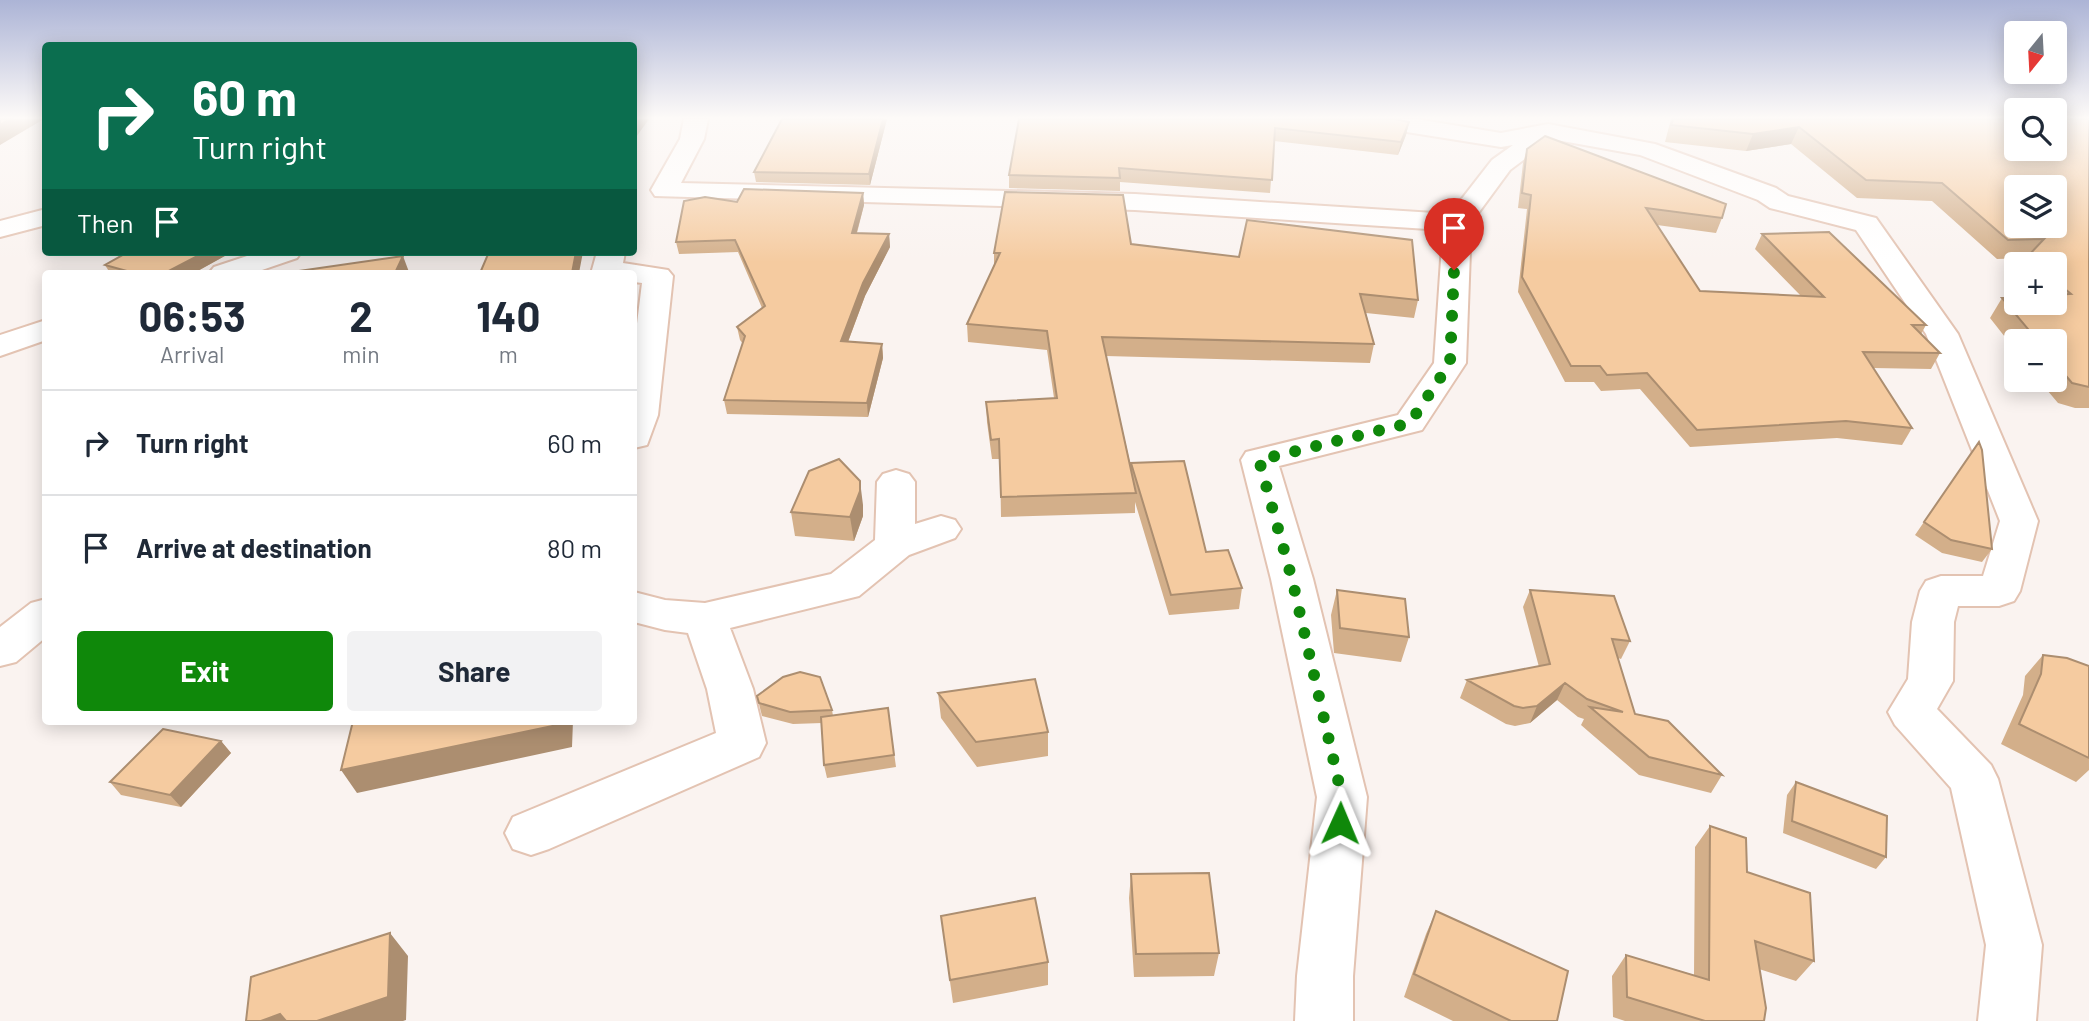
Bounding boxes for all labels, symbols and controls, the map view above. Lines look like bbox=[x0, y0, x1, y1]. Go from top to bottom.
north arrow bbox=[2004, 21, 2067, 84]
map controls bbox=[2004, 21, 2067, 392]
text: 60 m bbox=[192, 67, 297, 126]
icon: right bbox=[77, 70, 168, 161]
button: search bbox=[2004, 98, 2067, 161]
text: Turn right bbox=[192, 127, 327, 165]
button: layers bbox=[2004, 175, 2067, 238]
pin bbox=[1424, 198, 1484, 270]
icon: arrive bbox=[148, 203, 186, 241]
text: Then bbox=[77, 207, 134, 238]
icon: arrive bbox=[1435, 209, 1473, 247]
button: + bbox=[2004, 252, 2067, 315]
text: 06:53 bbox=[139, 290, 246, 340]
text: 2 bbox=[349, 290, 373, 340]
text: 140 bbox=[476, 290, 540, 340]
button: − bbox=[2004, 329, 2067, 392]
text: Arrival bbox=[160, 340, 224, 368]
text: min bbox=[342, 340, 380, 368]
text: m bbox=[499, 340, 518, 368]
icon: right bbox=[77, 424, 115, 462]
text: Turn right bbox=[136, 427, 249, 458]
text: 60 m bbox=[547, 427, 602, 458]
icon: arrive bbox=[77, 529, 115, 567]
text: Arrive at destination bbox=[136, 532, 372, 563]
text: 80 m bbox=[547, 532, 602, 563]
button: Exit bbox=[77, 631, 333, 711]
button: Share bbox=[347, 631, 602, 711]
position arrow bbox=[1303, 786, 1377, 860]

